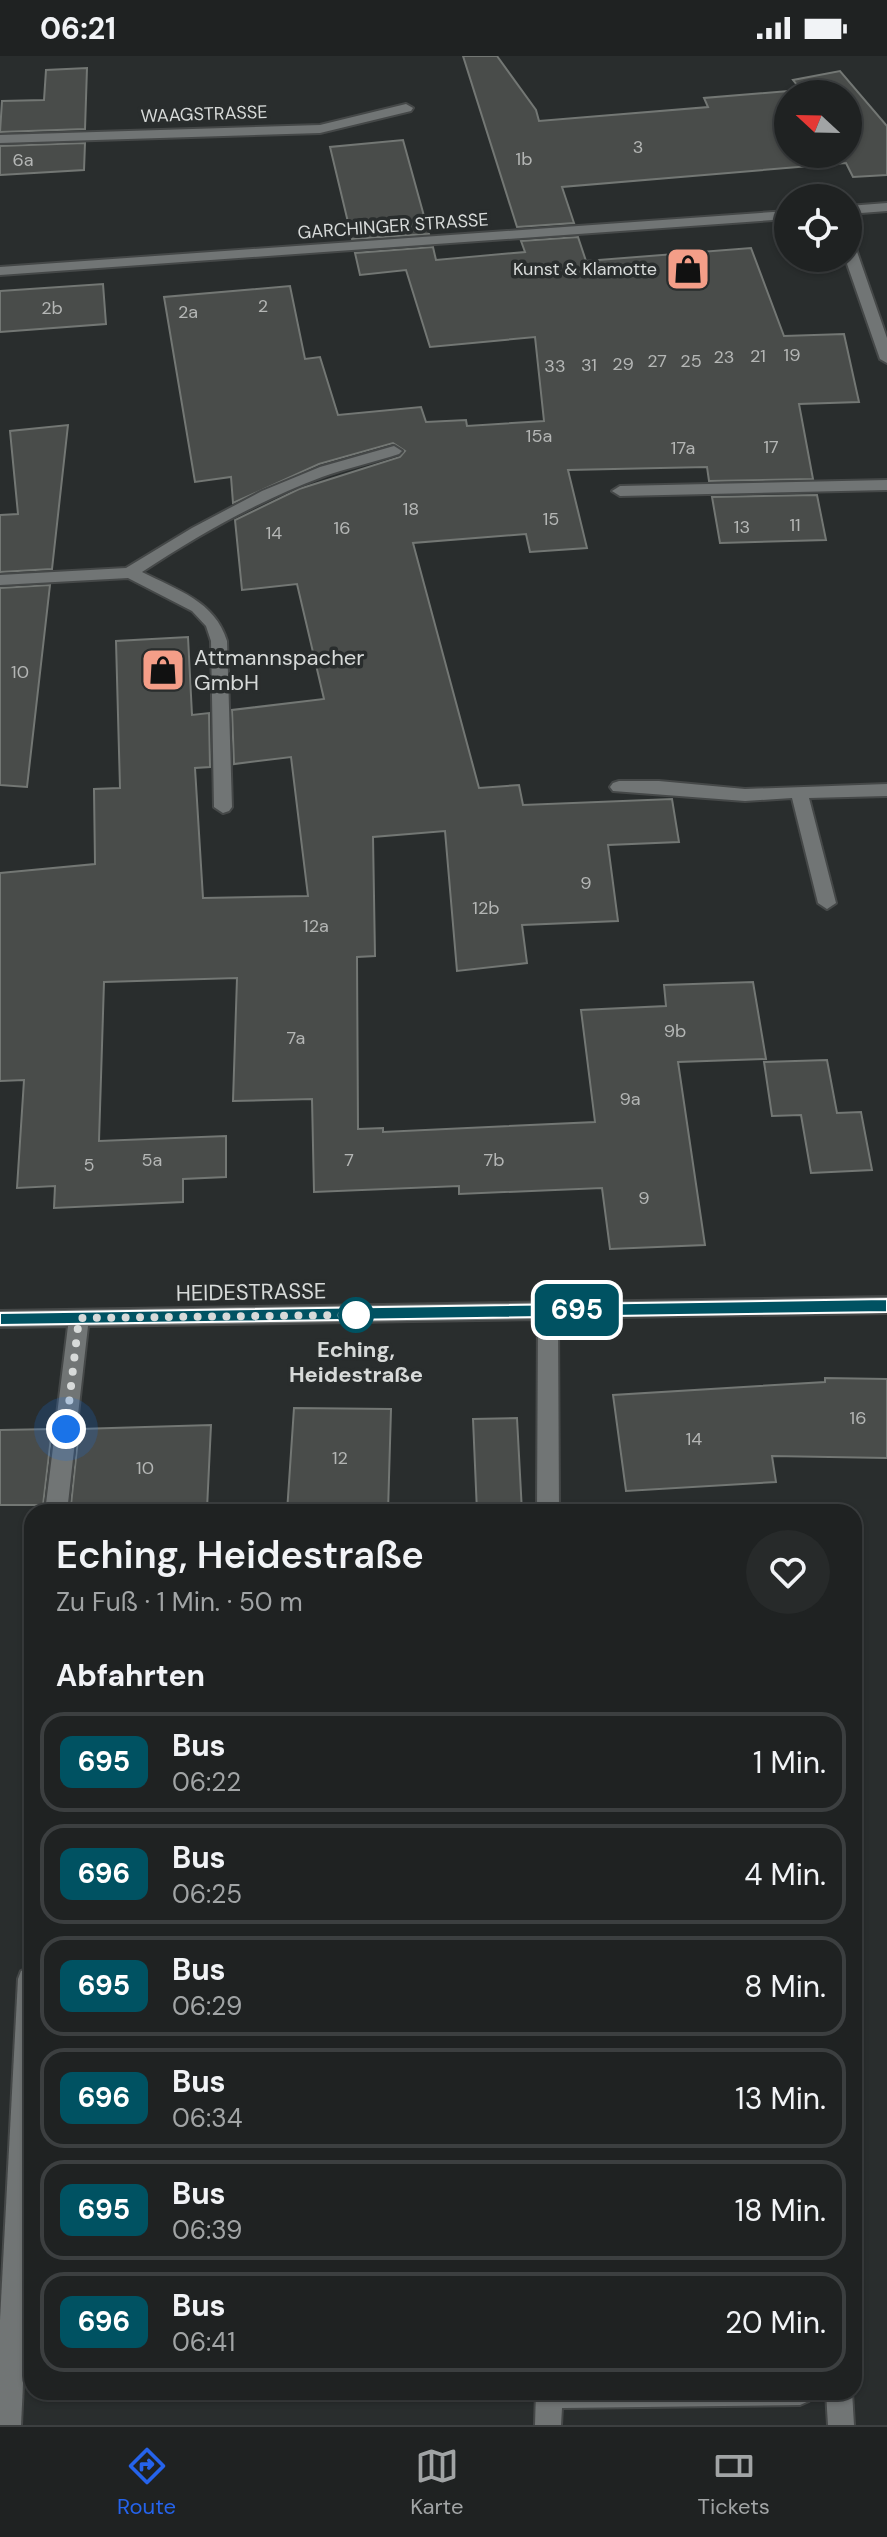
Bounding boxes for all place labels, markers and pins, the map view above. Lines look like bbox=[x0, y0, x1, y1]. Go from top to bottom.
shop icon: Kunst & Klamotte bbox=[664, 245, 712, 293]
place label: Kunst & Klamotte bbox=[513, 257, 657, 281]
place label: Attmannspacher GmbH bbox=[194, 643, 364, 697]
shop icon: Attmannspacher GmbH bbox=[139, 646, 187, 694]
marker: Eching, Heidestraße bbox=[339, 1298, 373, 1332]
place label: Eching, Heidestraße bbox=[289, 1335, 423, 1389]

